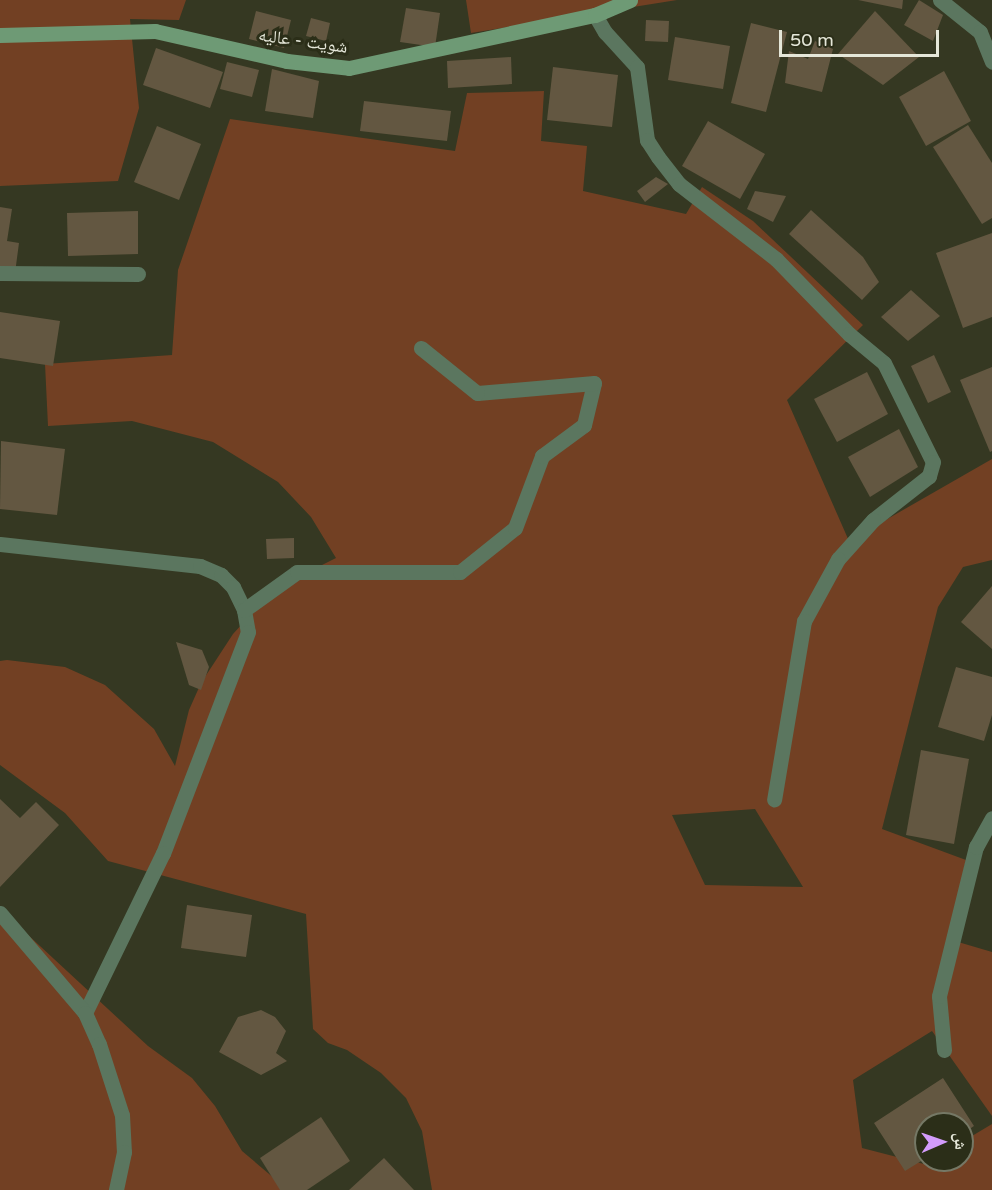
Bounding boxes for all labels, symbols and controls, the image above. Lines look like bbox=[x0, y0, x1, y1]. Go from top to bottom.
scale bar bbox=[782, 18, 942, 56]
street label: شويت - عاليه bbox=[257, 24, 349, 58]
text: 50 m bbox=[790, 29, 834, 51]
north arrow bbox=[914, 1112, 974, 1172]
text: ش bbox=[950, 1133, 970, 1150]

